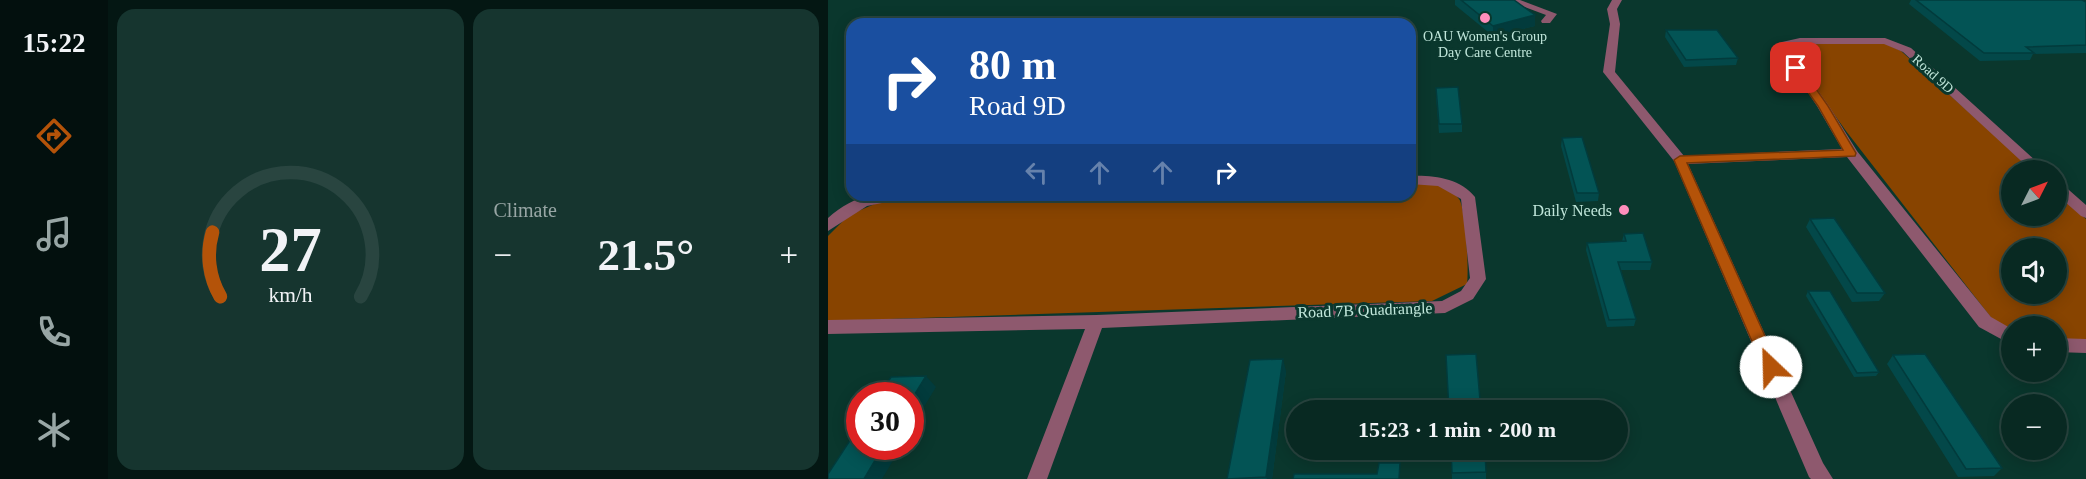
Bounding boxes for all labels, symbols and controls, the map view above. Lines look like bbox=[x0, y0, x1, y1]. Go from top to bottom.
marker: OAU Women's Group Day Care Centre bbox=[1478, 11, 1492, 25]
text: 15:22 bbox=[23, 28, 86, 58]
place label: OAU Women's Group Day Care Centre bbox=[1423, 29, 1547, 60]
icon: right bbox=[870, 42, 948, 120]
text: 80 m bbox=[969, 42, 1057, 88]
pin bbox=[1770, 42, 1821, 93]
icon: arrive bbox=[1779, 51, 1812, 84]
street label: Road 9D bbox=[1909, 52, 1957, 96]
text: Road 9D bbox=[969, 91, 1066, 121]
icon: directions bbox=[33, 115, 75, 157]
icon: left bbox=[1020, 156, 1053, 189]
icon: ahead bbox=[1083, 156, 1116, 189]
icon: ahead bbox=[1146, 156, 1179, 189]
icon: right bbox=[1209, 156, 1242, 189]
north arrow bbox=[2001, 160, 2067, 226]
map controls bbox=[2001, 160, 2067, 460]
text: Climate bbox=[494, 199, 557, 221]
place label: Daily Needs bbox=[1532, 202, 1612, 220]
marker: Daily Needs bbox=[1617, 203, 1631, 217]
icon: music bbox=[33, 213, 75, 255]
text: 27 bbox=[259, 215, 321, 284]
text: 21.5° bbox=[597, 230, 694, 280]
text: − bbox=[494, 237, 512, 273]
text: + bbox=[779, 237, 798, 273]
button: sound bbox=[2001, 238, 2067, 304]
text: km/h bbox=[268, 283, 313, 307]
street label: Road 7B Quadrangle bbox=[1297, 299, 1433, 322]
icon: phone bbox=[33, 311, 75, 353]
button: + bbox=[2001, 316, 2067, 382]
position arrow bbox=[1739, 335, 1803, 399]
speed limit sign: 30 bbox=[846, 382, 924, 460]
button: − bbox=[2001, 394, 2067, 460]
icon: climate bbox=[33, 409, 75, 451]
text: 15:23 · 1 min · 200 m bbox=[1358, 417, 1556, 442]

